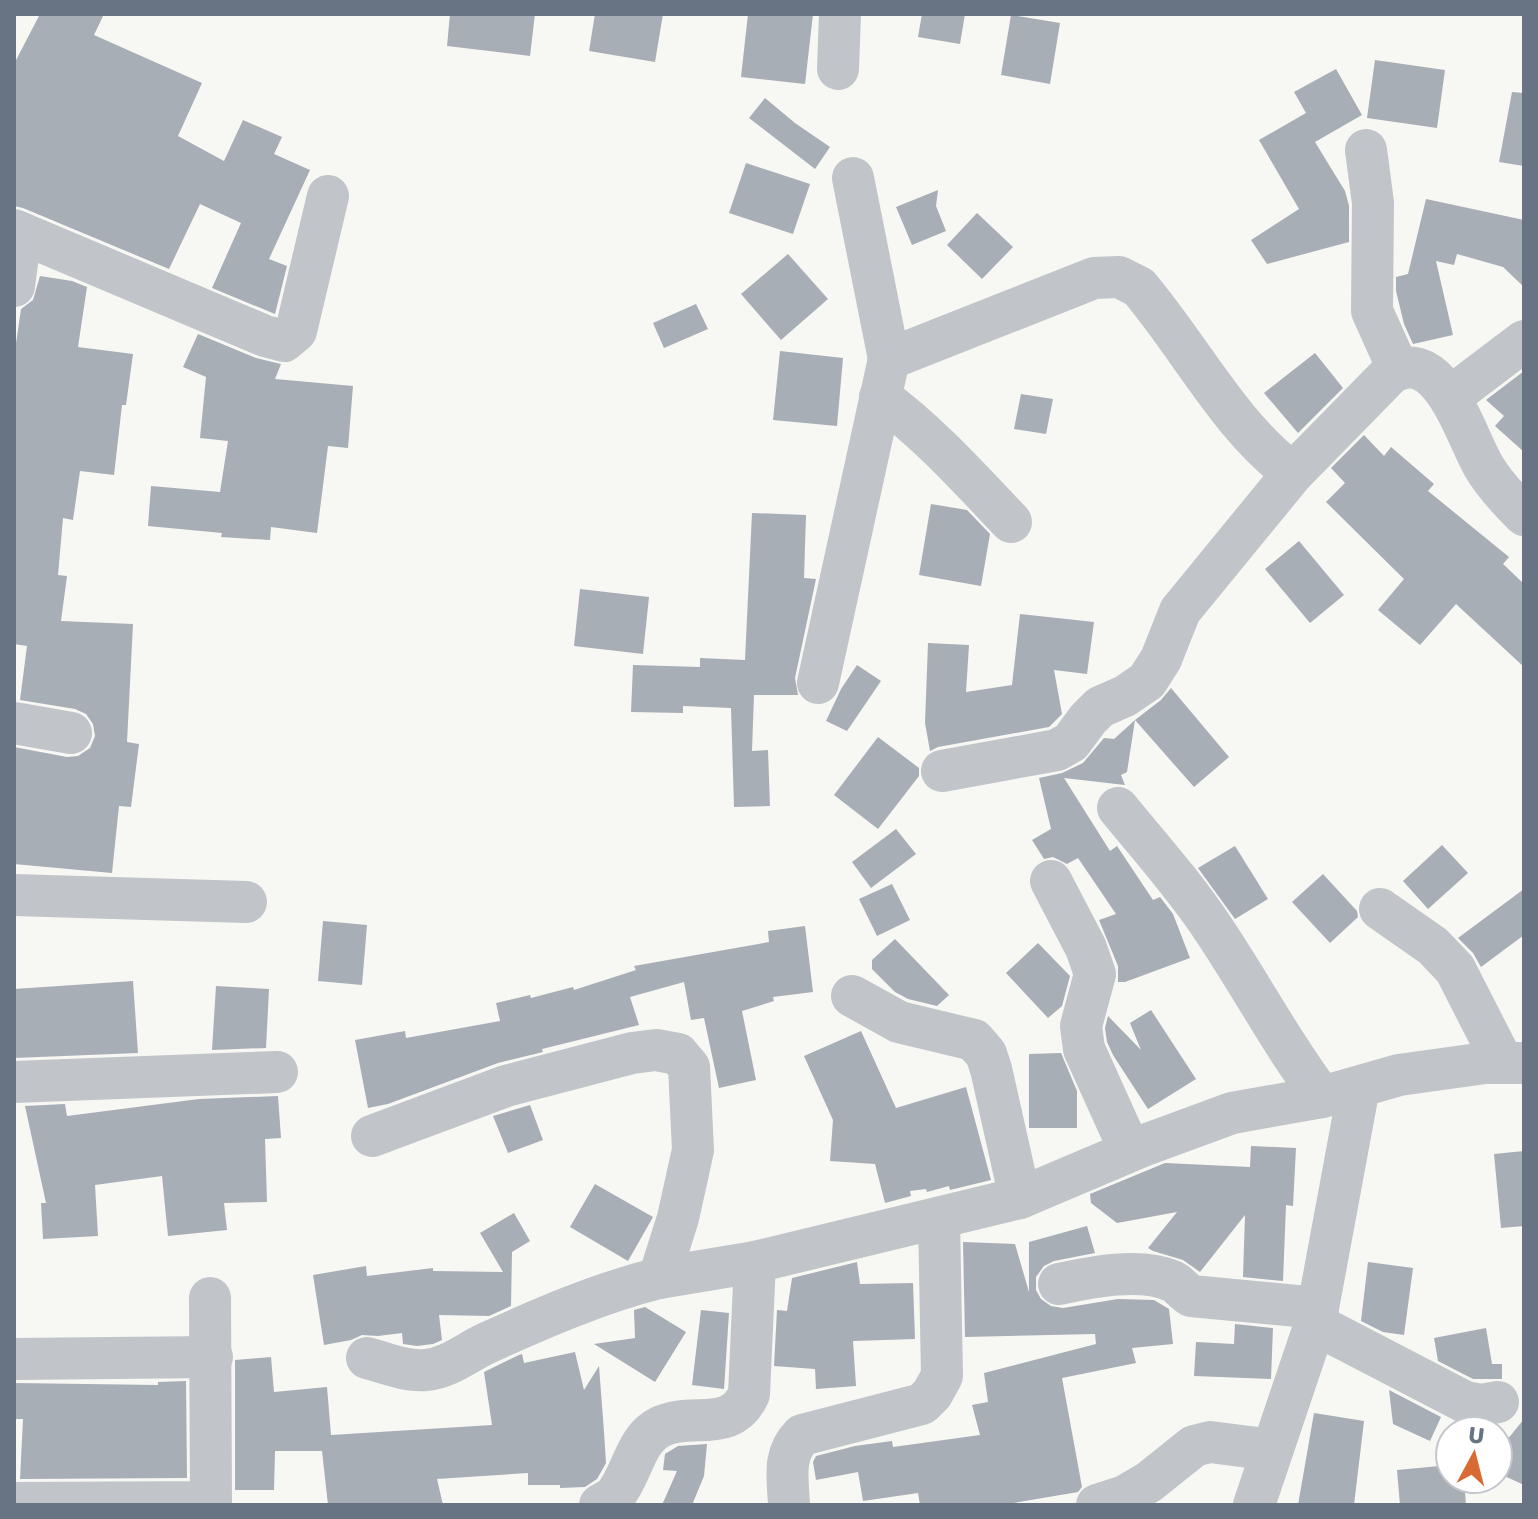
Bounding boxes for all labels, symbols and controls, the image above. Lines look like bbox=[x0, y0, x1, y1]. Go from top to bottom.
north arrow bbox=[1434, 1415, 1514, 1495]
text: U bbox=[1467, 1421, 1486, 1450]

